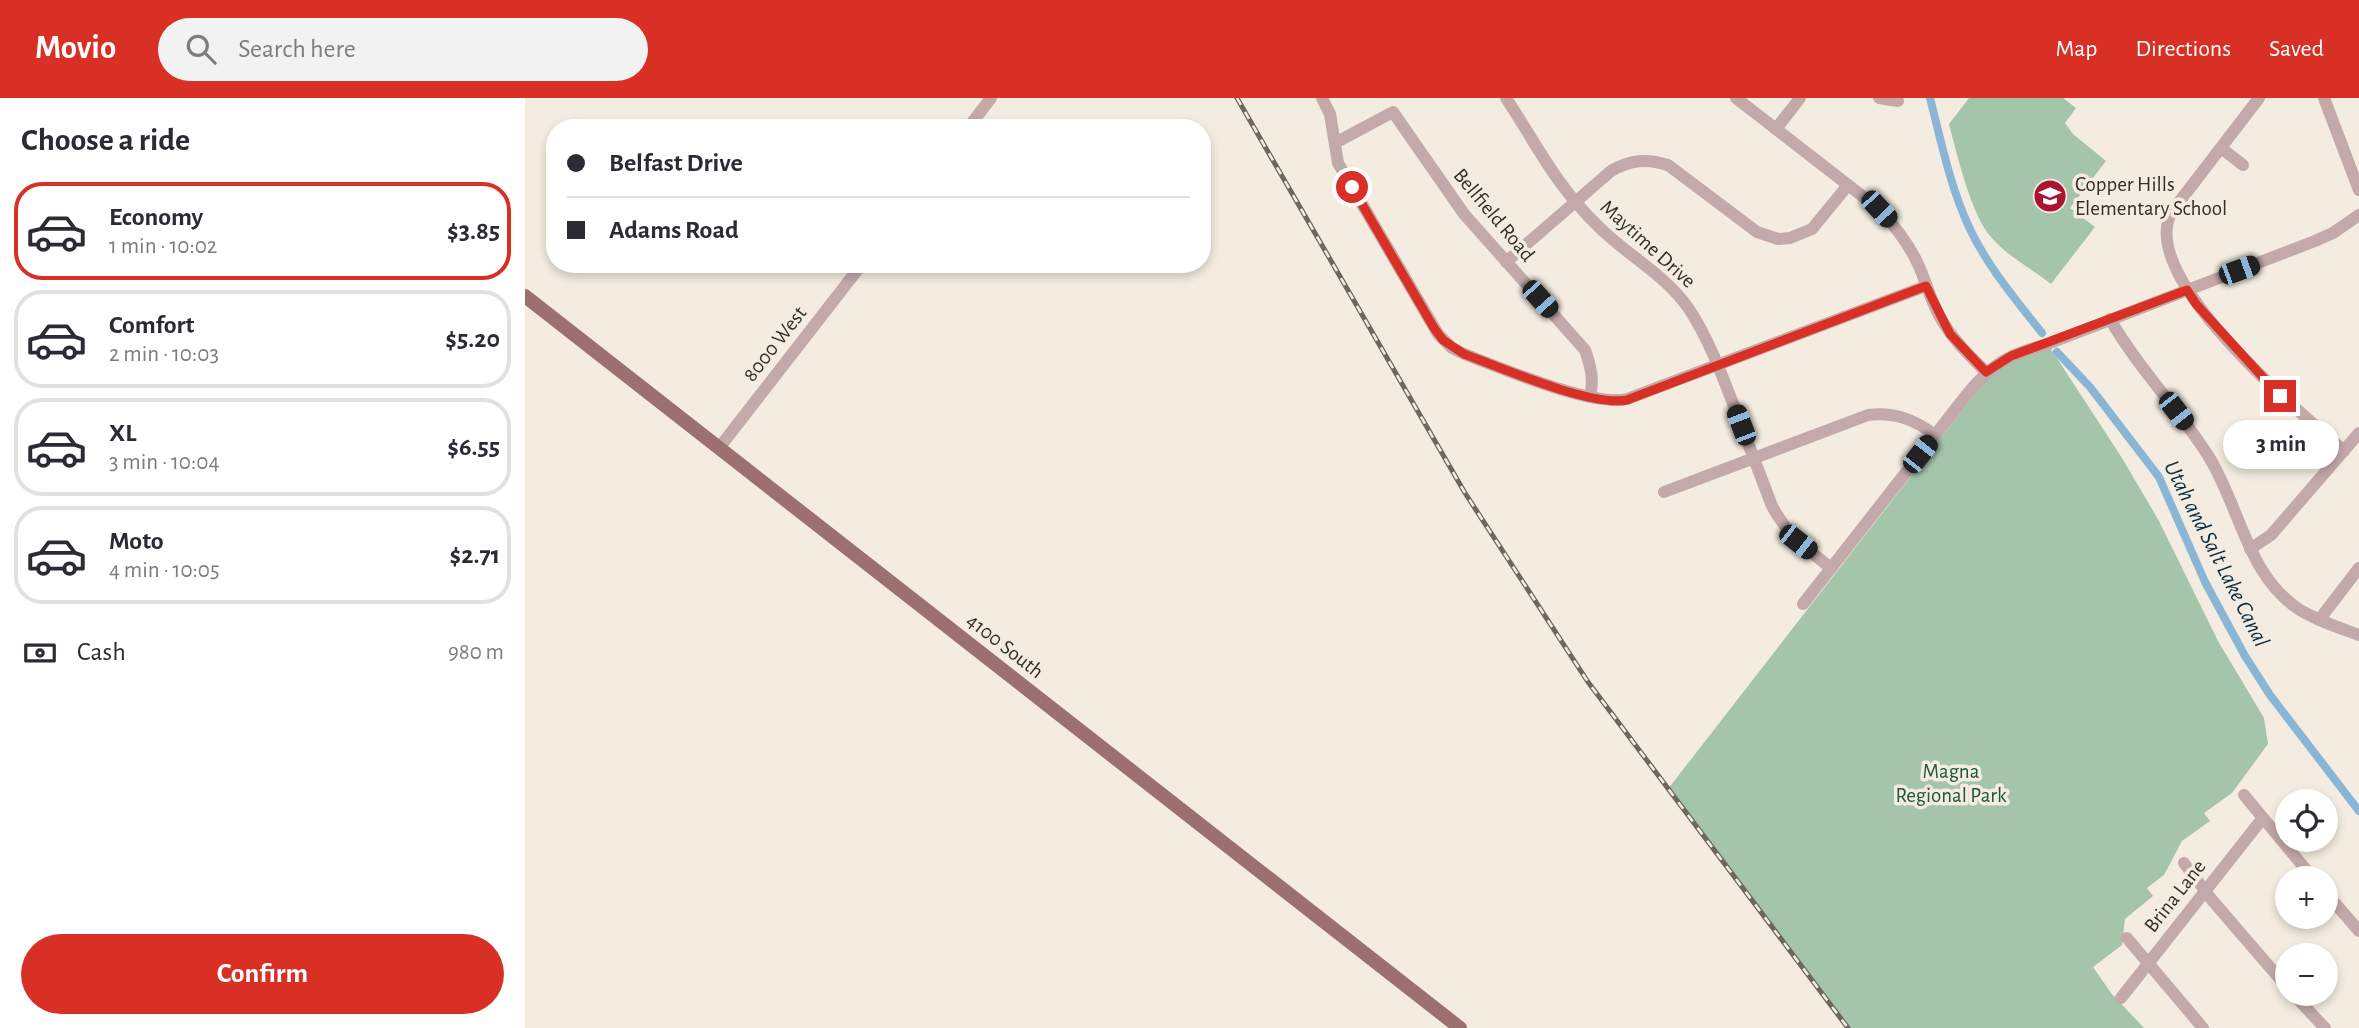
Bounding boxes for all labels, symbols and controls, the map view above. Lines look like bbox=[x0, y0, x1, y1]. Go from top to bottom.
search box bbox=[158, 18, 648, 81]
icon: search bbox=[182, 30, 220, 68]
text: Movio bbox=[35, 32, 116, 65]
text: Search here bbox=[238, 36, 356, 62]
text: Map bbox=[2055, 37, 2097, 61]
text: Directions bbox=[2135, 37, 2231, 61]
text: Saved bbox=[2269, 37, 2324, 61]
text: Choose a ride bbox=[21, 124, 190, 156]
text: Belfast Drive bbox=[609, 150, 743, 176]
street label: Bellfield Road bbox=[1449, 165, 1539, 265]
route start bbox=[1336, 171, 1368, 203]
place label: Copper Hills Elementary School bbox=[2075, 174, 2227, 219]
school or university icon: Copper Hills Elementary School bbox=[2031, 177, 2069, 215]
car bbox=[1857, 186, 1902, 232]
street label: Maytime Drive bbox=[1596, 196, 1700, 292]
icon: car bbox=[25, 200, 88, 263]
text: Economy bbox=[109, 204, 203, 230]
text: Adams Road bbox=[609, 217, 739, 243]
text: $3.85 bbox=[447, 218, 500, 244]
text: 1 min · 10:02 bbox=[109, 235, 217, 258]
car bbox=[2216, 253, 2263, 287]
car bbox=[1519, 276, 1562, 322]
street label: 8000 West bbox=[739, 302, 811, 385]
icon: car bbox=[25, 308, 88, 371]
text: Comfort bbox=[109, 312, 194, 338]
text: $5.20 bbox=[445, 326, 500, 352]
text: 2 min · 10:03 bbox=[109, 343, 219, 366]
route end bbox=[2264, 380, 2296, 412]
car bbox=[2155, 388, 2198, 434]
car bbox=[1724, 402, 1759, 448]
icon: car bbox=[25, 416, 88, 479]
text: XL bbox=[109, 420, 136, 446]
callout: 3 min bbox=[2222, 420, 2338, 470]
car bbox=[1899, 431, 1942, 477]
text: 3 min bbox=[2256, 433, 2306, 456]
text: $6.55 bbox=[447, 434, 500, 460]
text: 3 min · 10:04 bbox=[109, 451, 220, 474]
water label: Utah and Salt Lake Canal bbox=[2159, 457, 2273, 651]
car bbox=[1775, 521, 1822, 563]
icon: car bbox=[25, 524, 88, 587]
text: Moto bbox=[109, 528, 164, 554]
text: $2.71 bbox=[450, 542, 500, 568]
text: 4 min · 10:05 bbox=[109, 559, 220, 582]
street label: 4100 South bbox=[963, 610, 1047, 682]
icon: cash bbox=[21, 634, 59, 672]
text: Cash bbox=[77, 639, 126, 665]
text: 980 m bbox=[448, 641, 504, 664]
park label: Magna Regional Park bbox=[1895, 761, 2007, 806]
map controls bbox=[2275, 789, 2338, 1006]
button: locate bbox=[2275, 789, 2338, 852]
street label: Brina Lane bbox=[2140, 856, 2210, 936]
button: + bbox=[2275, 866, 2338, 929]
button: Confirm bbox=[21, 934, 504, 1014]
button: − bbox=[2275, 943, 2338, 1006]

